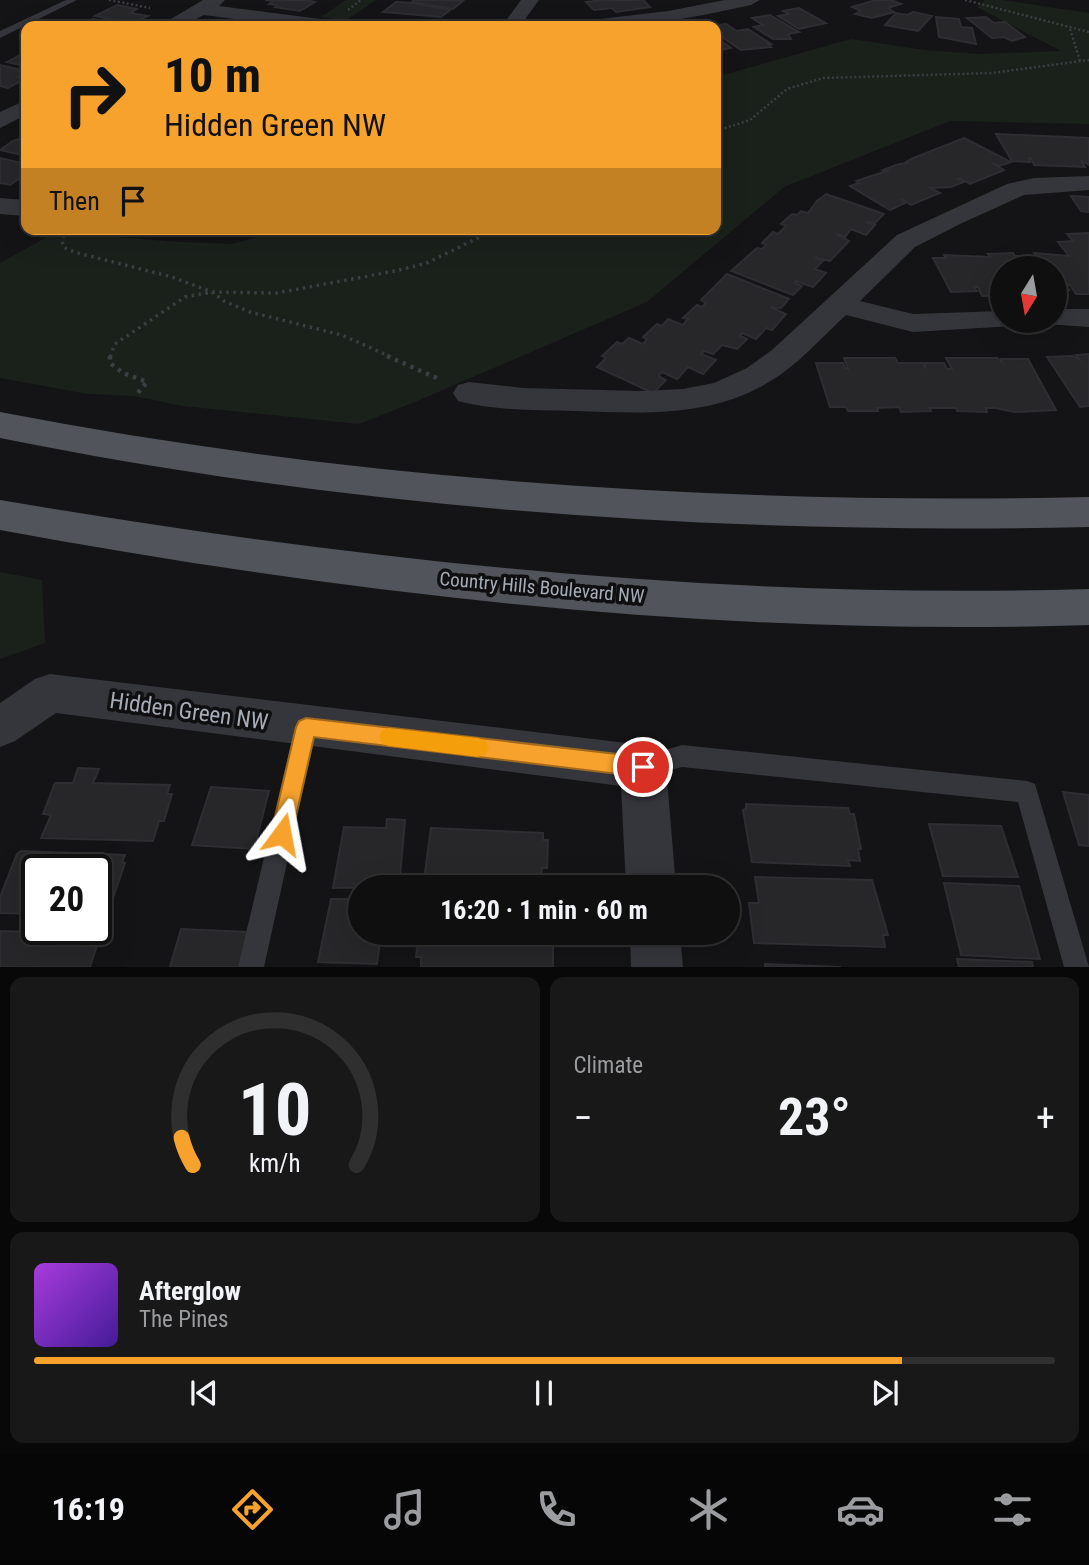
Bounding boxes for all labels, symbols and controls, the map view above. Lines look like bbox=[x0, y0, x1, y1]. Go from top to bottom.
text: 10 m bbox=[164, 47, 261, 104]
icon: right bbox=[49, 49, 140, 140]
text: Hidden Green NW bbox=[164, 106, 386, 144]
icon: arrive bbox=[114, 182, 152, 220]
text: Then bbox=[49, 186, 100, 216]
north arrow bbox=[990, 256, 1068, 332]
map controls bbox=[990, 256, 1067, 333]
street label: Country Hills Boulevard NW bbox=[439, 567, 645, 608]
street label: Hidden Green NW bbox=[108, 687, 270, 736]
pin bbox=[613, 737, 673, 797]
icon: arrive bbox=[624, 748, 662, 786]
position arrow bbox=[245, 797, 319, 871]
speed limit sign: 20 bbox=[21, 854, 112, 945]
text: 16:20 · 1 min · 60 m bbox=[440, 895, 648, 925]
text: Climate bbox=[574, 1052, 643, 1079]
text: 10 bbox=[238, 1068, 312, 1154]
text: 23° bbox=[778, 1087, 851, 1148]
text: − bbox=[574, 1096, 593, 1140]
text: + bbox=[1036, 1096, 1055, 1140]
text: km/h bbox=[249, 1149, 300, 1178]
text: Afterglow bbox=[139, 1276, 241, 1306]
text: The Pines bbox=[139, 1306, 229, 1333]
icon: previous bbox=[185, 1374, 223, 1412]
icon: pause bbox=[525, 1374, 563, 1412]
icon: next bbox=[866, 1374, 904, 1412]
icon: directions bbox=[228, 1485, 277, 1534]
icon: music bbox=[380, 1485, 429, 1534]
icon: phone bbox=[532, 1485, 581, 1534]
icon: climate bbox=[684, 1485, 733, 1534]
icon: car bbox=[836, 1485, 885, 1534]
icon: filters bbox=[988, 1485, 1037, 1534]
text: 16:19 bbox=[52, 1490, 125, 1528]

